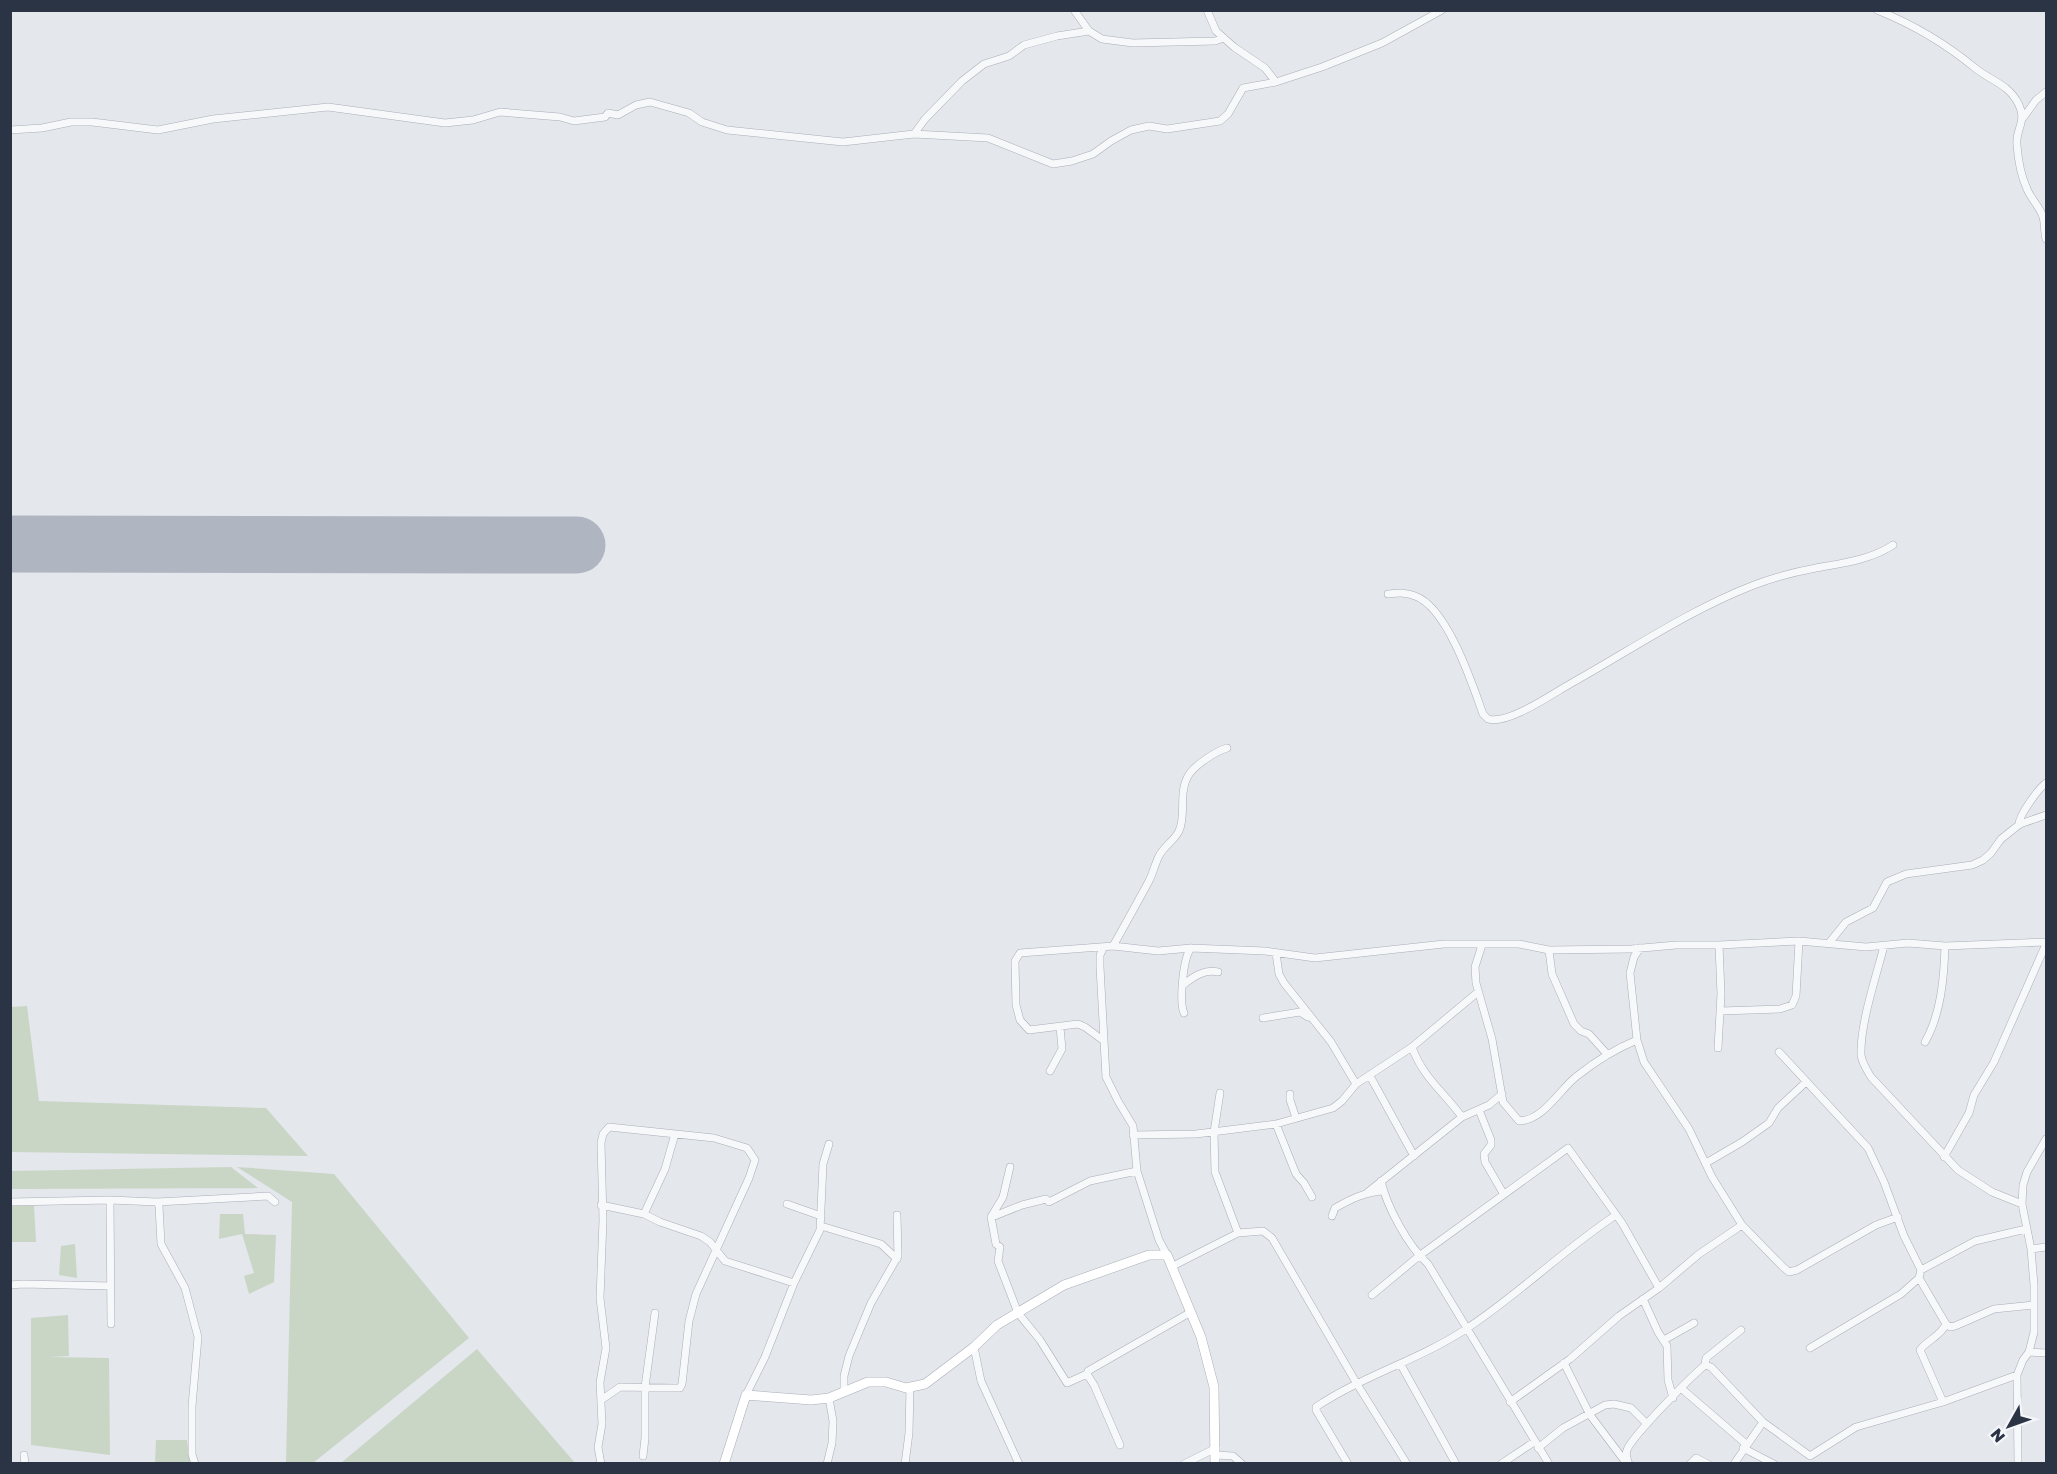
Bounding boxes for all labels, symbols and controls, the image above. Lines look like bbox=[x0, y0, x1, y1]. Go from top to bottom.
north arrow bbox=[1979, 1396, 2039, 1456]
text: N bbox=[1986, 1425, 2009, 1447]

